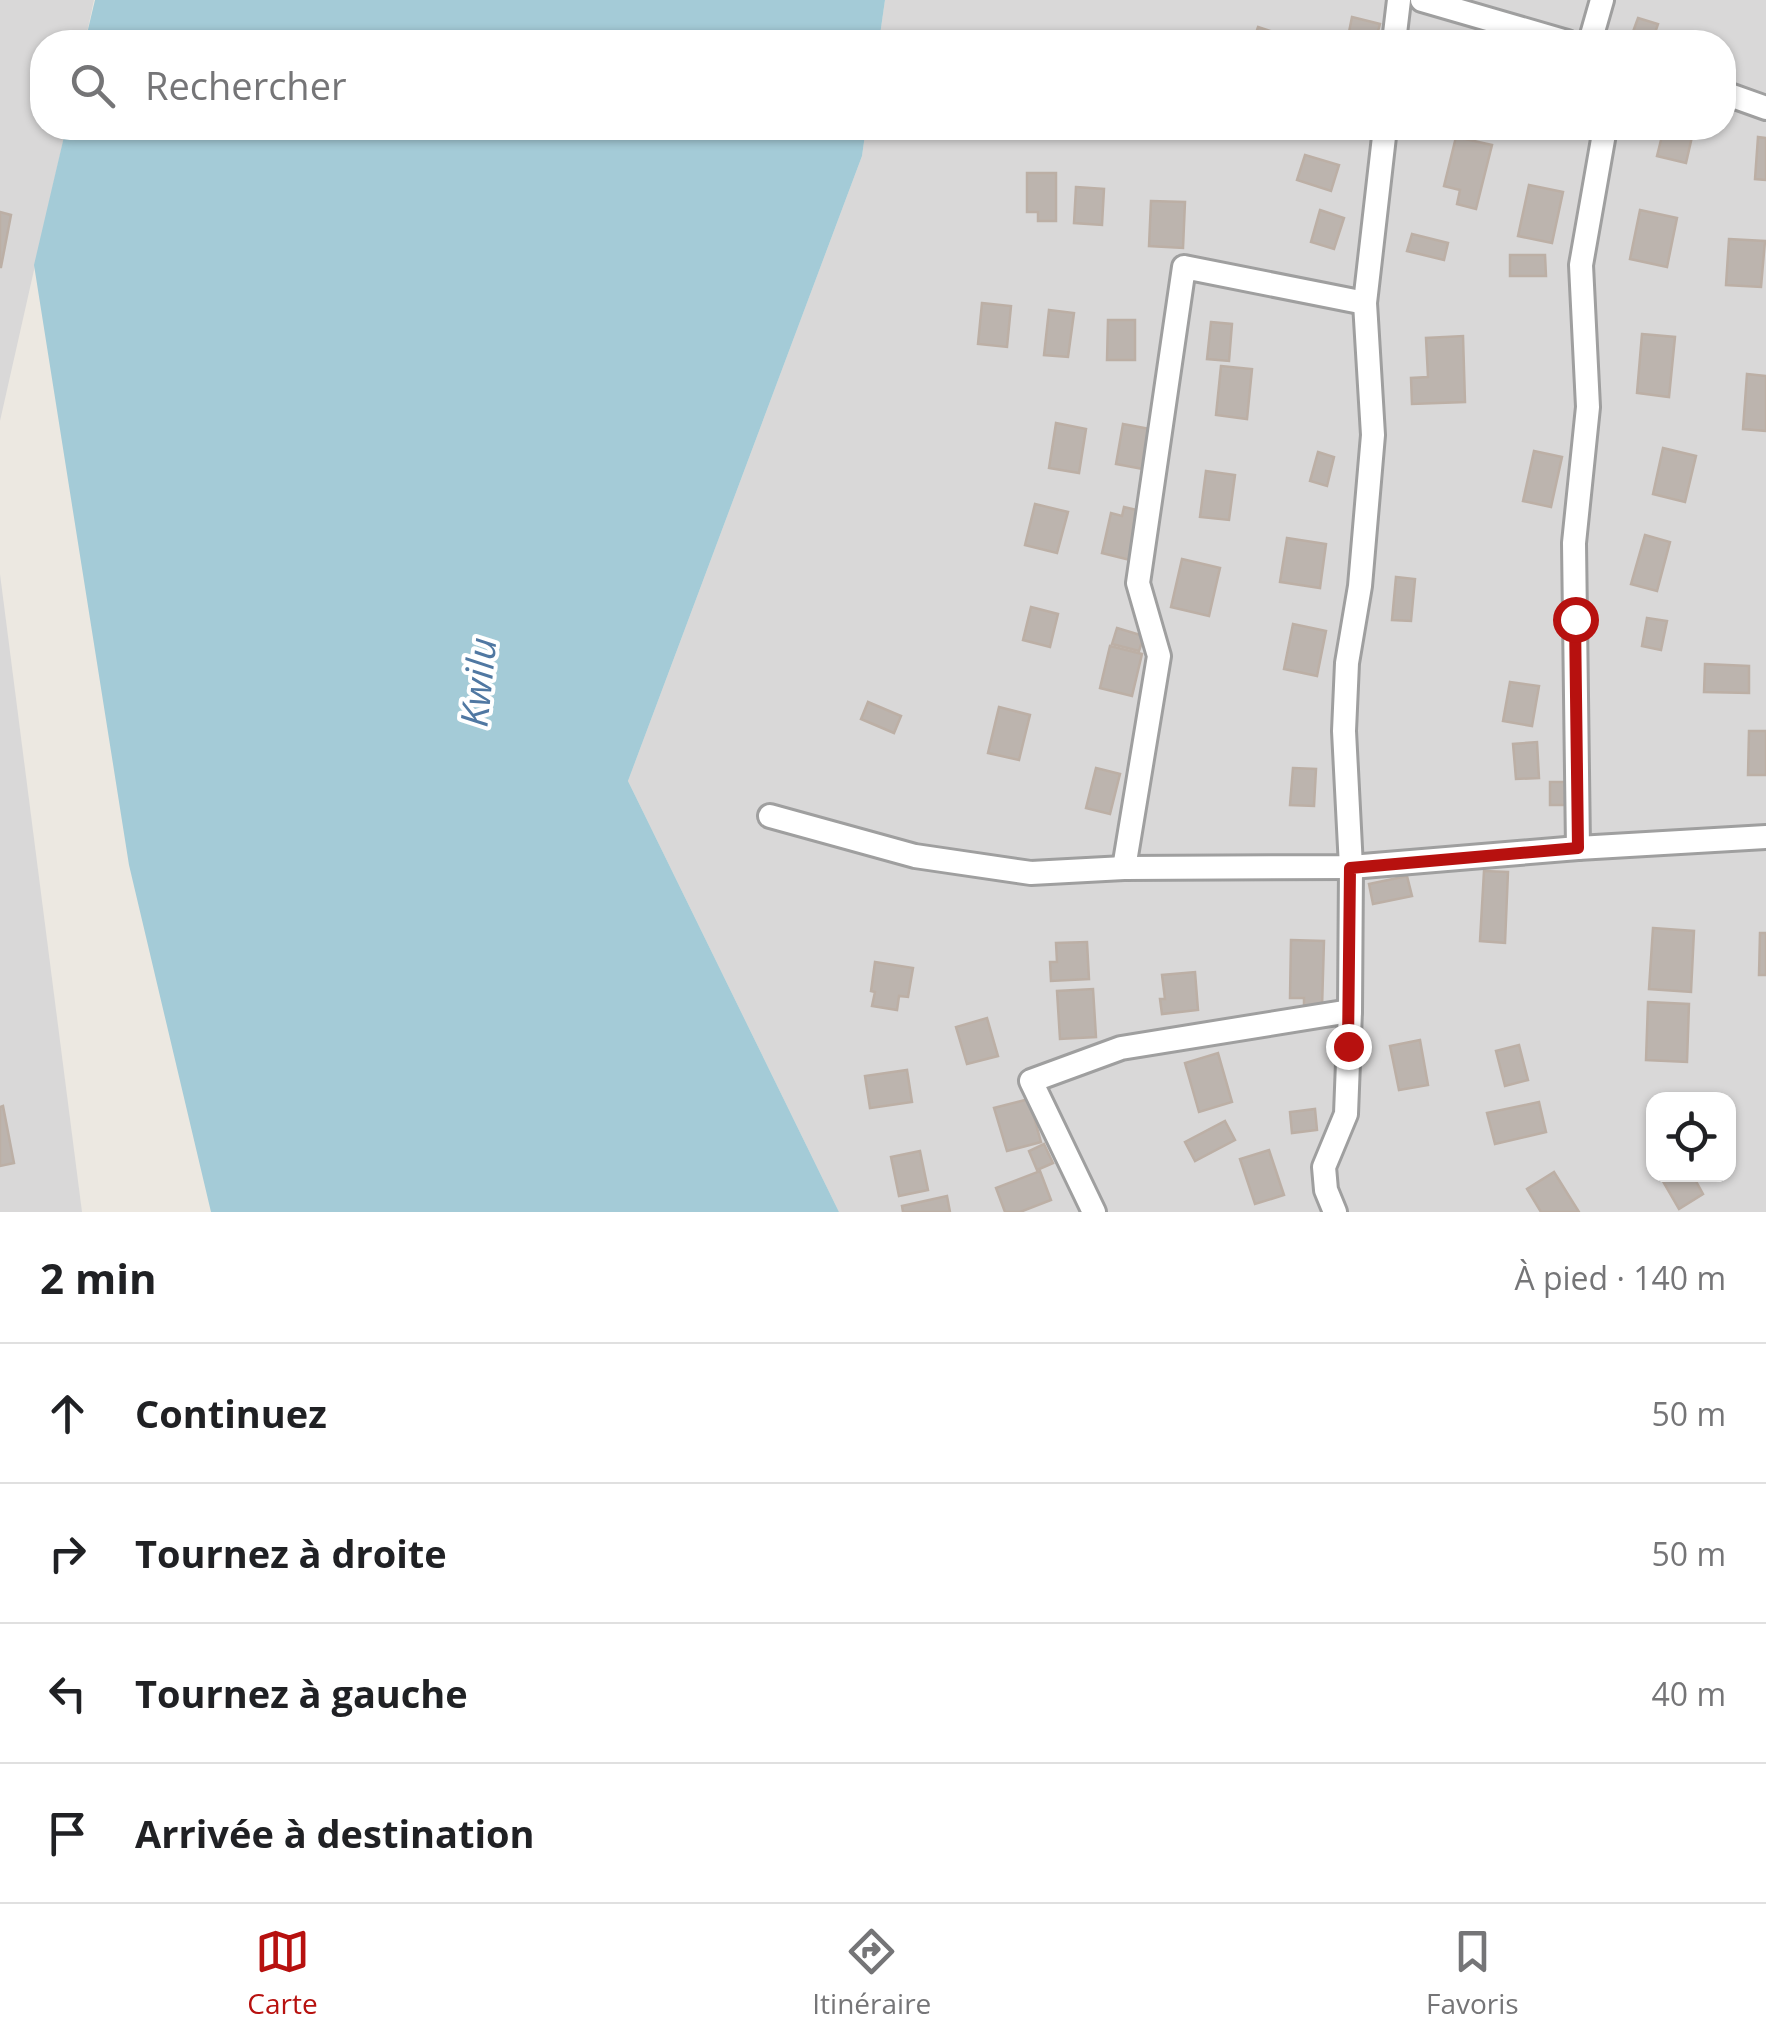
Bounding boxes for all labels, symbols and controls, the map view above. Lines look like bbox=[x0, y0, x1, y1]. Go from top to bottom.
search box bbox=[30, 30, 1736, 140]
icon: search bbox=[65, 58, 120, 113]
text: Rechercher bbox=[145, 59, 347, 111]
route start bbox=[1553, 597, 1599, 643]
water label: Kwilu bbox=[446, 635, 508, 729]
route end bbox=[1326, 1024, 1372, 1070]
map controls bbox=[1646, 1092, 1736, 1182]
button: locate bbox=[1646, 1092, 1736, 1182]
text: 2 min bbox=[40, 1249, 157, 1306]
text: À pied · 140 m bbox=[1514, 1256, 1726, 1299]
icon: ahead bbox=[40, 1386, 95, 1441]
text: Continuez bbox=[135, 1387, 327, 1439]
text: 50 m bbox=[1651, 1392, 1726, 1435]
icon: right bbox=[40, 1526, 95, 1581]
text: Tournez à droite bbox=[135, 1527, 447, 1579]
text: 50 m bbox=[1651, 1532, 1726, 1575]
icon: left bbox=[40, 1666, 95, 1721]
text: Tournez à gauche bbox=[135, 1667, 468, 1719]
text: 40 m bbox=[1651, 1672, 1726, 1715]
icon: arrive bbox=[40, 1806, 95, 1861]
text: Arrivée à destination bbox=[135, 1807, 535, 1859]
tab: Carte bbox=[247, 1924, 318, 2022]
tab: Itinéraire bbox=[812, 1924, 931, 2022]
tab: Favoris bbox=[1426, 1924, 1519, 2022]

